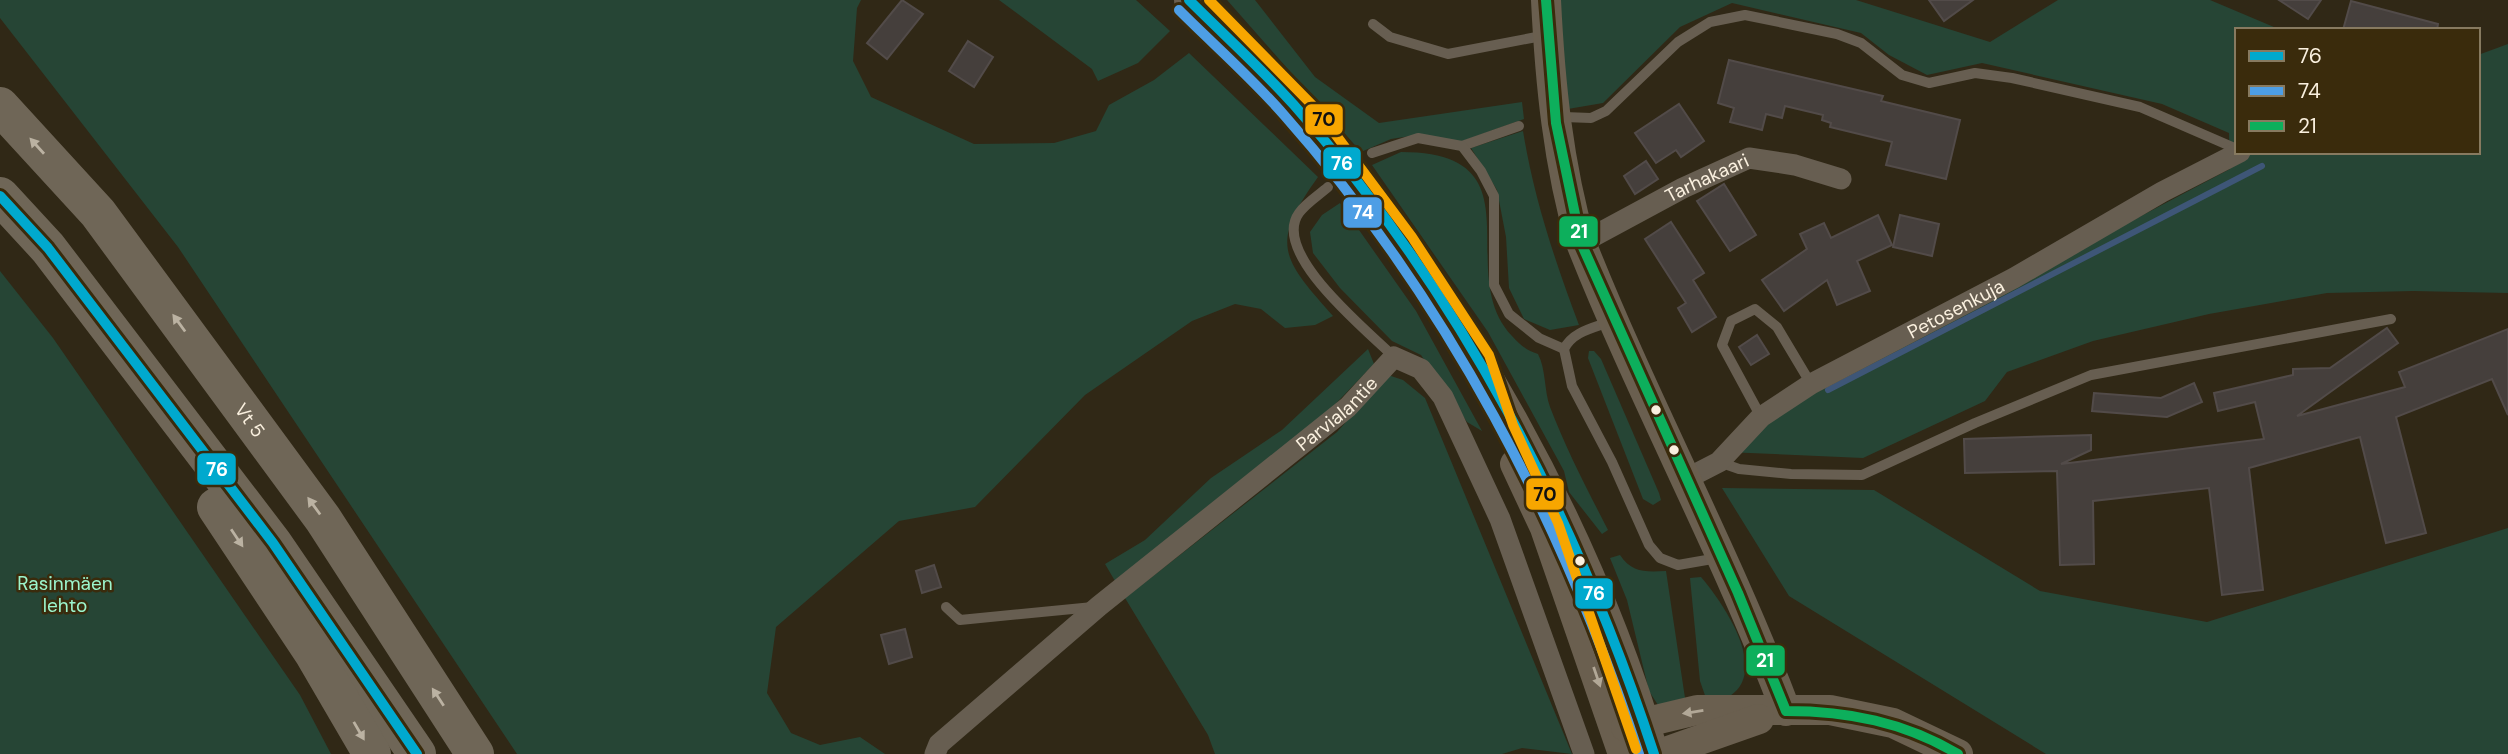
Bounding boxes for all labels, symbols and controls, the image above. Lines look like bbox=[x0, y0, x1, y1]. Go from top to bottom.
legend bbox=[2235, 28, 2480, 154]
text: 76 bbox=[2298, 42, 2322, 70]
text: 74 bbox=[2298, 77, 2321, 105]
line badge: 70 bbox=[1304, 103, 1344, 136]
text: 70 bbox=[1312, 107, 1336, 132]
text: 21 bbox=[2298, 112, 2317, 140]
one-way arrow bbox=[29, 138, 45, 155]
line badge: 76 bbox=[1322, 146, 1362, 180]
street label: Tarhakaari bbox=[1661, 147, 1753, 208]
text: 76 bbox=[1331, 151, 1353, 176]
line badge: 74 bbox=[1342, 196, 1383, 229]
text: 74 bbox=[1352, 200, 1374, 225]
line badge: 21 bbox=[1558, 215, 1599, 248]
text: 21 bbox=[1570, 219, 1588, 244]
street label: Petosenkuja bbox=[1903, 273, 2008, 344]
one-way arrow bbox=[172, 314, 186, 332]
street label: Parvialantie bbox=[1291, 371, 1383, 456]
street label: Vt 5 bbox=[229, 398, 271, 442]
unlabelled marker bbox=[1649, 403, 1663, 417]
unlabelled marker bbox=[1667, 443, 1681, 457]
line badge: 76 bbox=[196, 452, 237, 486]
text: 76 bbox=[206, 457, 228, 482]
line badge: 70 bbox=[1525, 477, 1565, 511]
text: 70 bbox=[1533, 482, 1557, 507]
one-way arrow bbox=[307, 497, 321, 515]
one-way arrow bbox=[230, 529, 243, 548]
unlabelled marker bbox=[1573, 554, 1587, 568]
park label: Rasinmäen lehto bbox=[17, 571, 113, 618]
line badge: 76 bbox=[1574, 577, 1614, 610]
text: 76 bbox=[1583, 581, 1605, 606]
line badge: 21 bbox=[1745, 644, 1786, 677]
text: 21 bbox=[1756, 648, 1774, 673]
one-way arrow bbox=[1592, 667, 1603, 688]
one-way arrow bbox=[432, 687, 445, 706]
one-way arrow bbox=[1682, 707, 1704, 718]
one-way arrow bbox=[352, 721, 365, 740]

